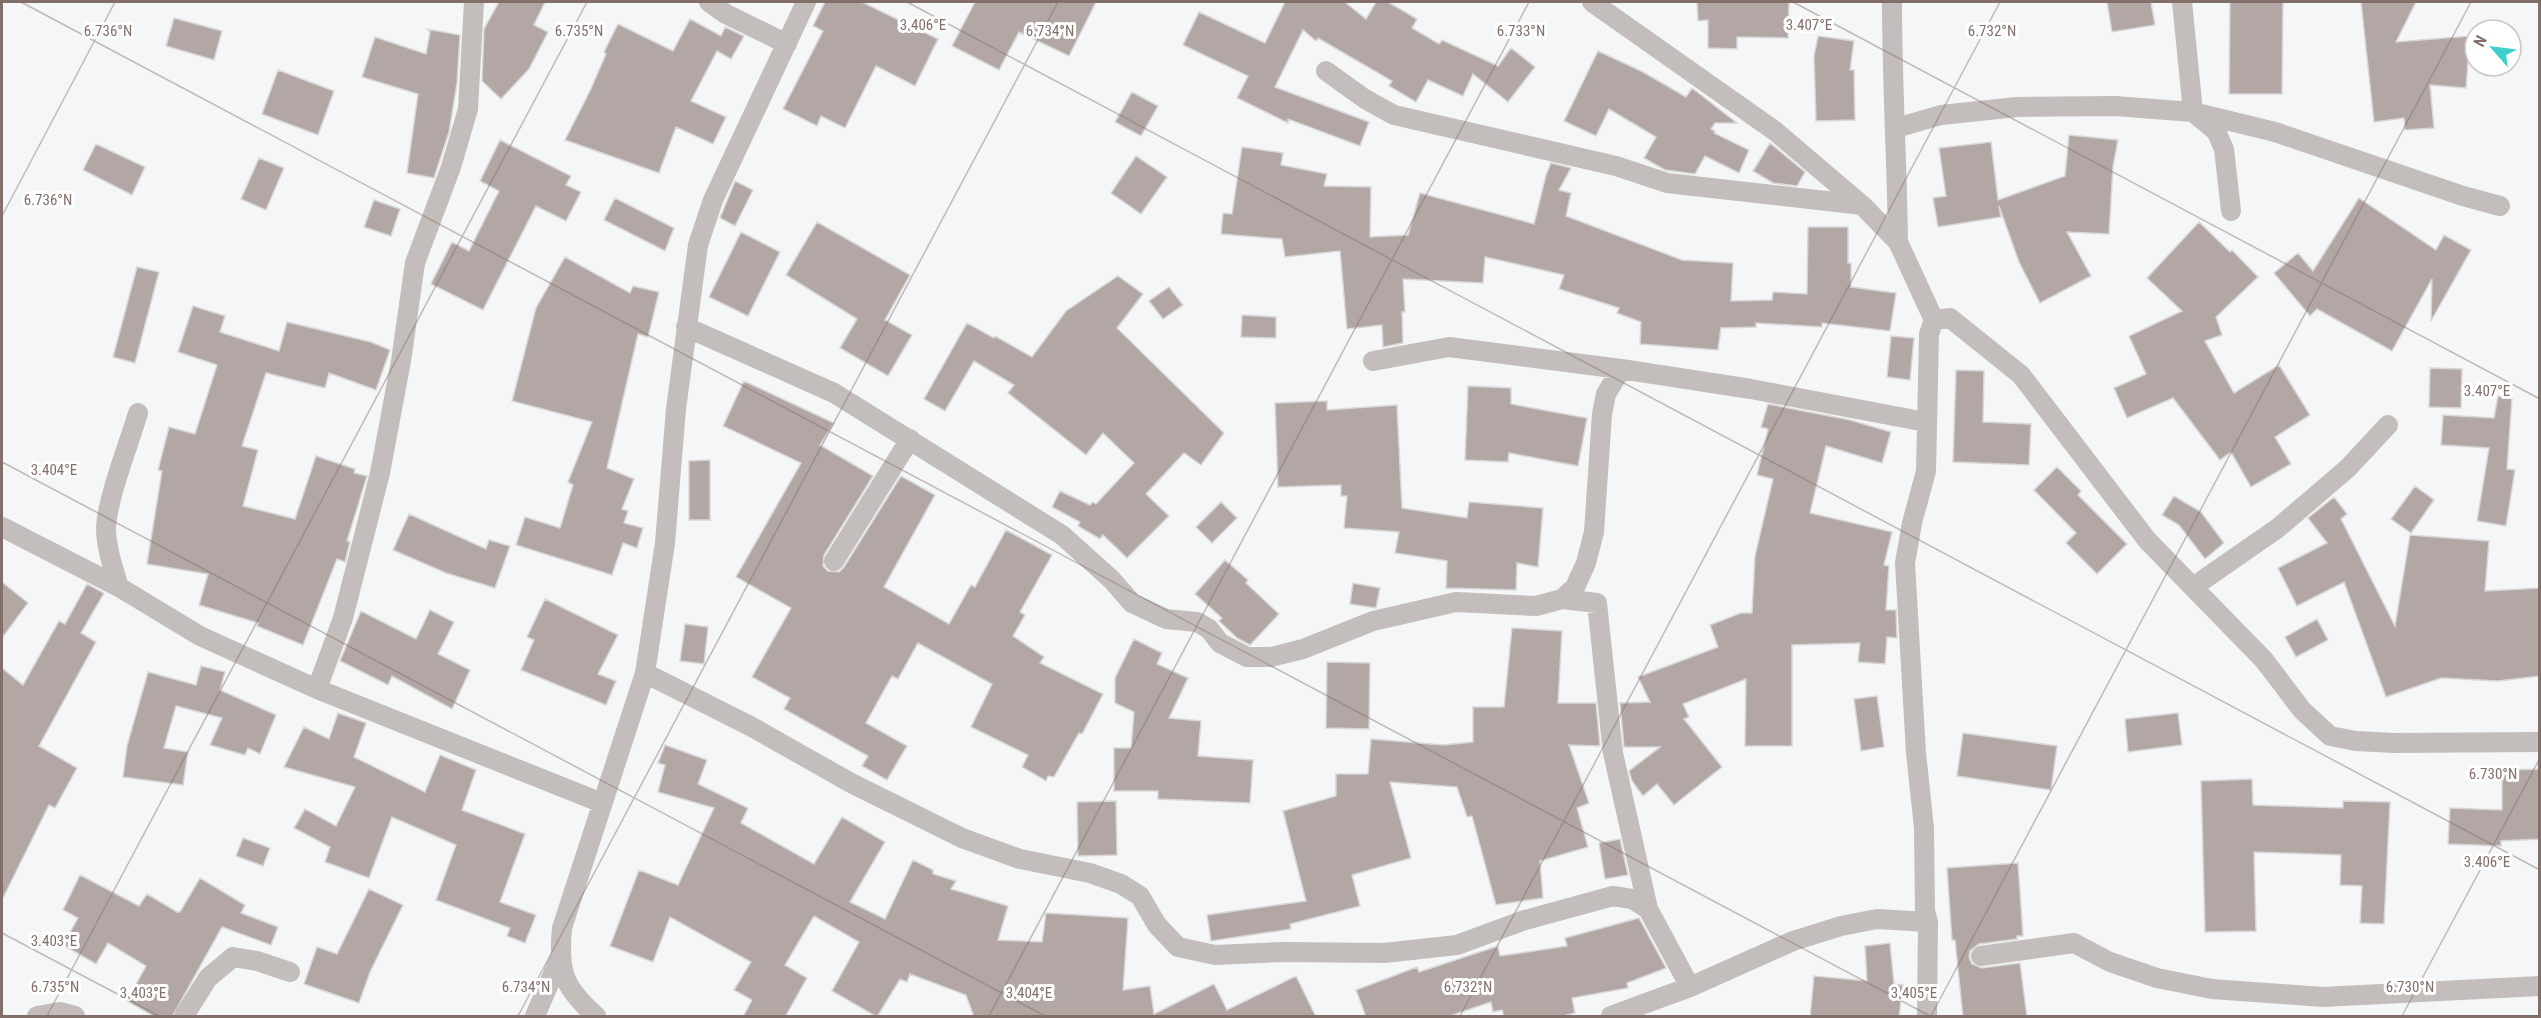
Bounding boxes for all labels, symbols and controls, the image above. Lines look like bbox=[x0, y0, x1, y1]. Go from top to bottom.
text: 3.406°E bbox=[900, 16, 946, 34]
text: 3.407°E bbox=[1786, 16, 1832, 34]
north arrow bbox=[2463, 18, 2523, 78]
text: 6.736°N bbox=[84, 22, 132, 40]
text: 6.735°N bbox=[555, 22, 603, 40]
text: 6.734°N bbox=[1026, 22, 1074, 40]
text: 6.733°N bbox=[1497, 22, 1545, 40]
text: 6.732°N bbox=[1968, 22, 2016, 40]
text: N bbox=[2470, 32, 2491, 50]
text: 6.736°N bbox=[24, 191, 72, 209]
text: 3.407°E bbox=[2464, 382, 2510, 400]
text: 3.404°E bbox=[31, 461, 77, 479]
text: 6.730°N bbox=[2469, 765, 2517, 783]
text: 3.406°E bbox=[2464, 853, 2510, 871]
text: 3.403°E bbox=[31, 932, 77, 950]
text: 6.735°N bbox=[31, 978, 79, 996]
text: 6.734°N bbox=[502, 978, 550, 996]
text: 6.732°N bbox=[1444, 978, 1492, 996]
text: 6.730°N bbox=[2386, 978, 2434, 996]
text: 3.403°E bbox=[120, 984, 166, 1002]
text: 3.404°E bbox=[1006, 984, 1052, 1002]
text: 3.405°E bbox=[1891, 984, 1937, 1002]

